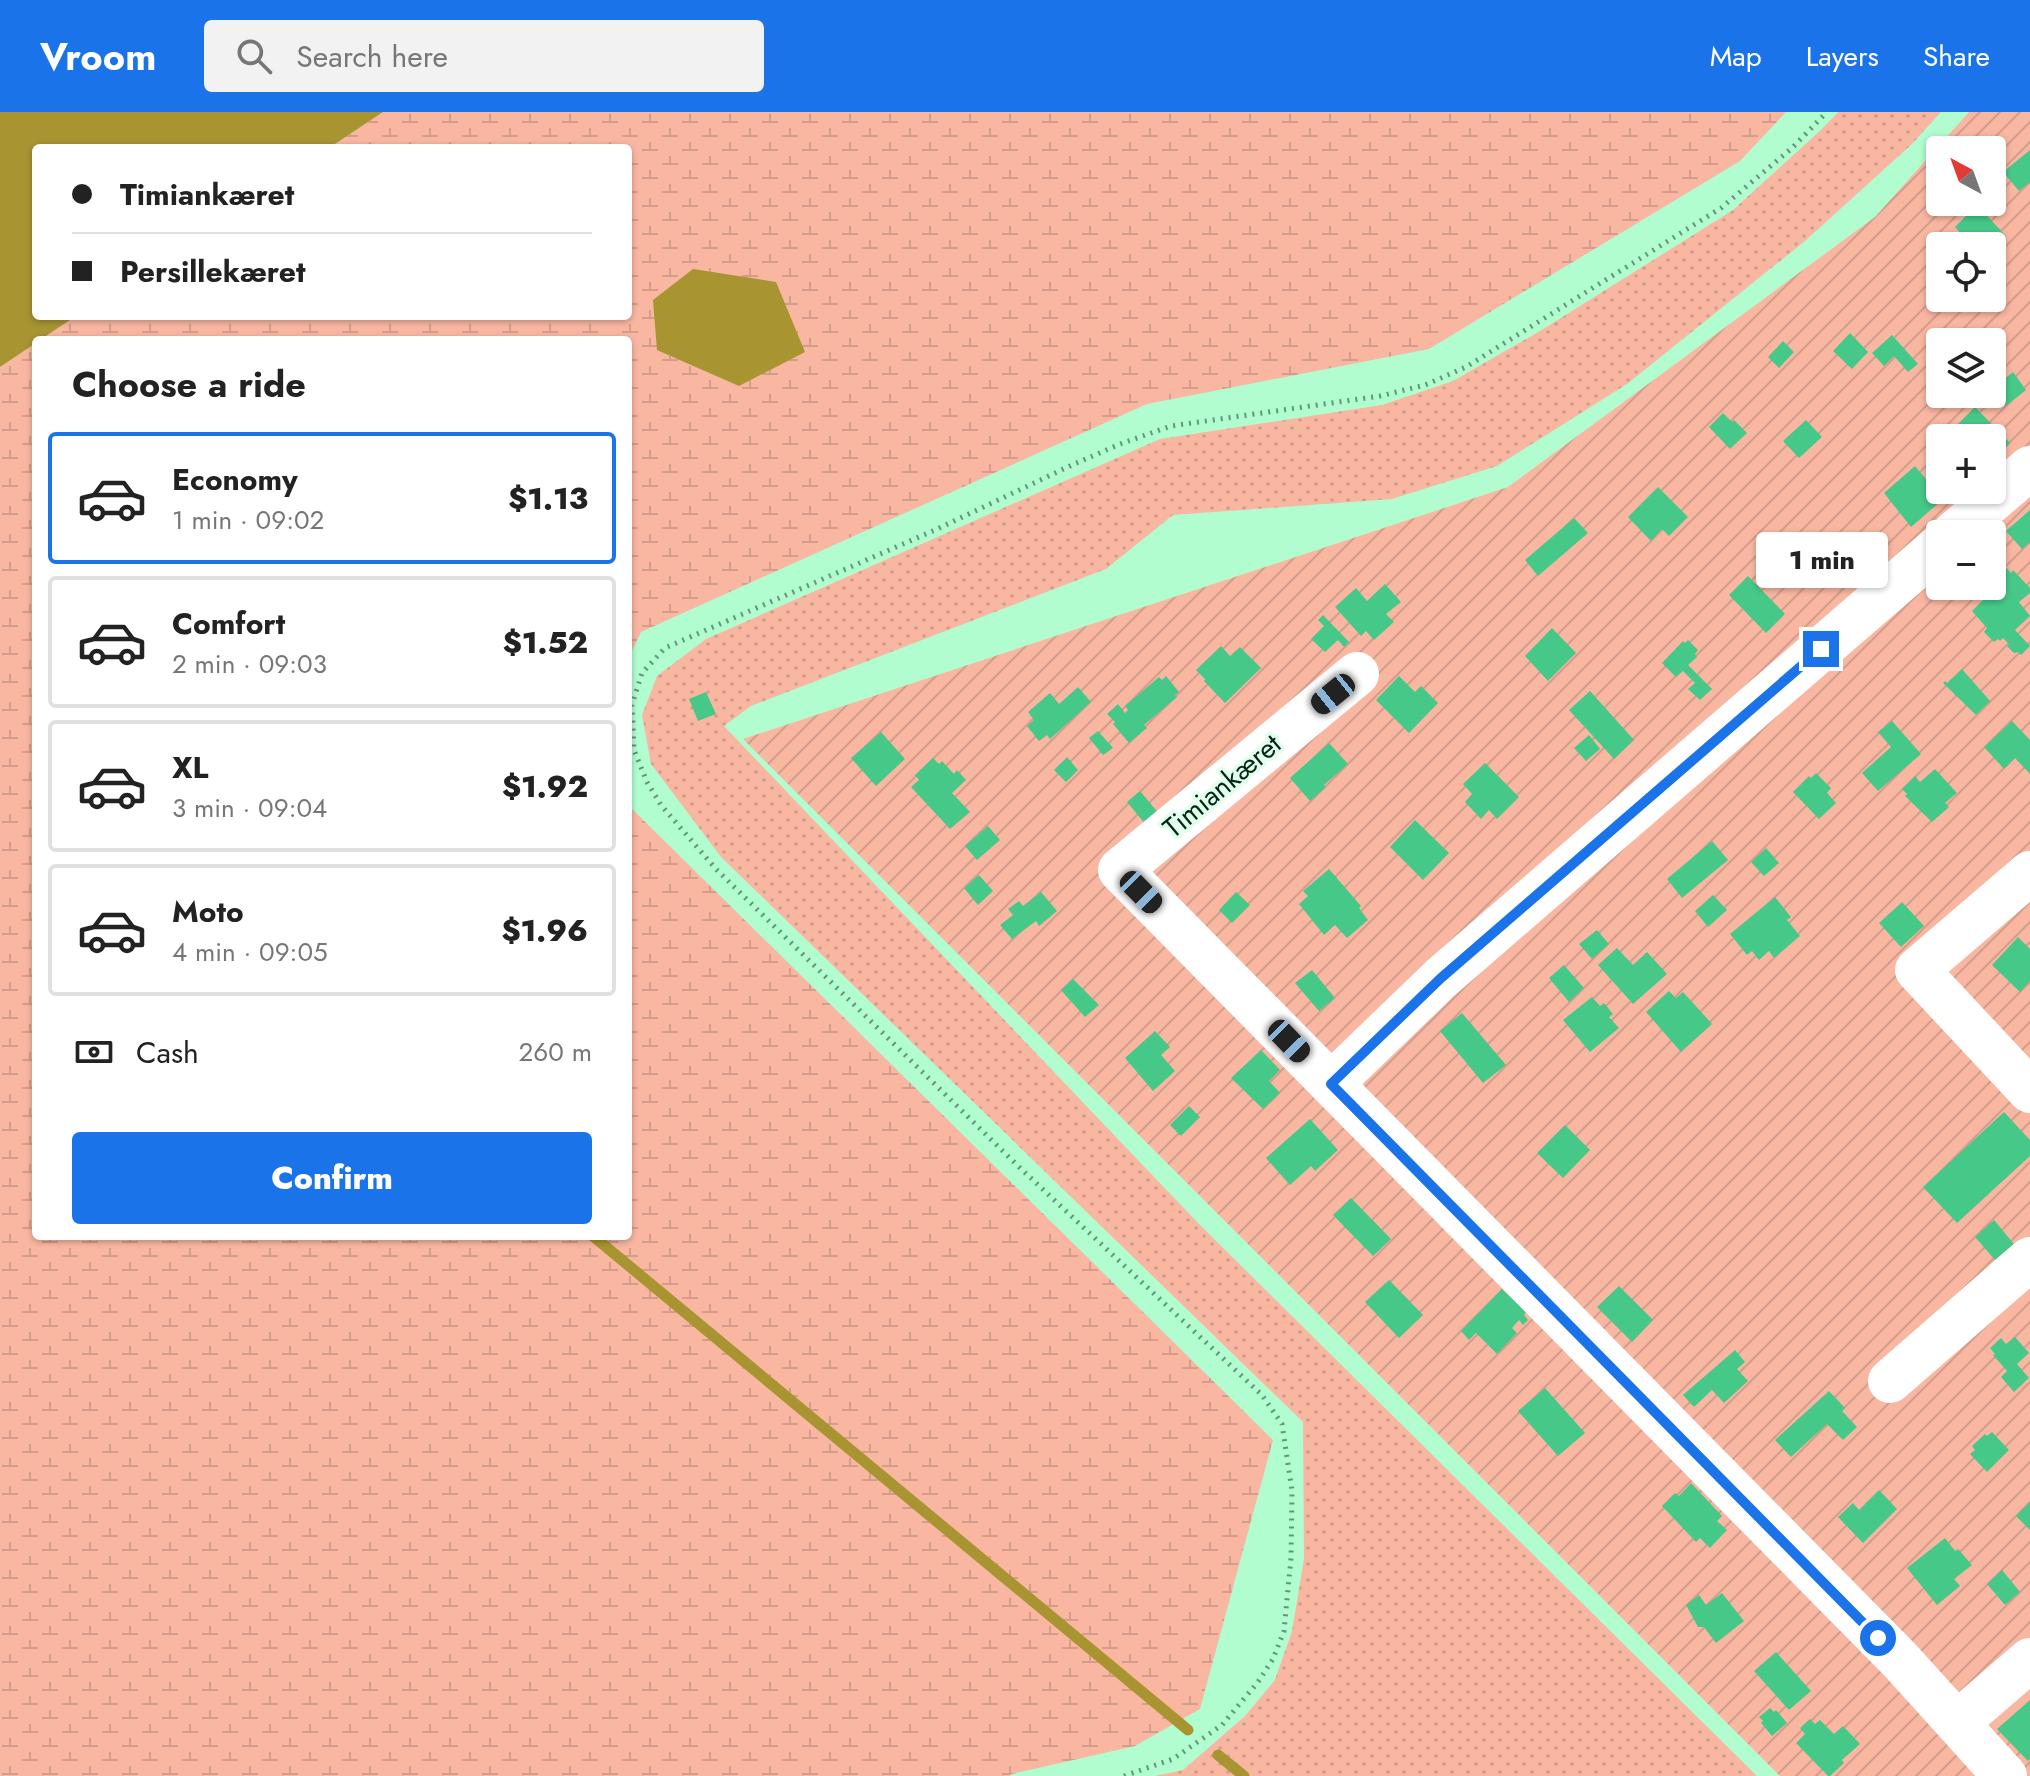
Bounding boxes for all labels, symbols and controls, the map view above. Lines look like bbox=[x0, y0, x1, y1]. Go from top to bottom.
search box bbox=[204, 20, 764, 92]
text: Vroom bbox=[40, 29, 156, 84]
icon: search bbox=[232, 34, 276, 78]
text: Search here bbox=[296, 35, 448, 78]
text: Map bbox=[1710, 36, 1762, 77]
text: Layers bbox=[1806, 36, 1879, 77]
text: Share bbox=[1923, 36, 1990, 77]
north arrow bbox=[1926, 136, 2006, 216]
map controls bbox=[1926, 136, 2006, 600]
text: Timiankæret bbox=[120, 173, 294, 216]
button: locate bbox=[1926, 232, 2006, 312]
text: Persillekæret bbox=[120, 250, 305, 293]
button: layers bbox=[1926, 328, 2006, 408]
text: Choose a ride bbox=[72, 358, 306, 410]
button: + bbox=[1926, 424, 2006, 504]
text: Economy bbox=[172, 458, 298, 501]
icon: car bbox=[76, 462, 148, 534]
text: $1.13 bbox=[508, 477, 588, 520]
text: 1 min · 09:02 bbox=[172, 501, 324, 539]
button: − bbox=[1926, 520, 2006, 600]
callout: 1 min bbox=[1755, 533, 1887, 589]
text: 1 min bbox=[1789, 541, 1855, 579]
text: Comfort bbox=[172, 602, 285, 645]
icon: car bbox=[76, 606, 148, 678]
text: $1.52 bbox=[503, 621, 588, 664]
route end bbox=[1803, 631, 1839, 667]
text: 2 min · 09:03 bbox=[172, 645, 327, 683]
car bbox=[1307, 670, 1359, 718]
street label: Timiankæret bbox=[1154, 724, 1290, 848]
text: XL bbox=[172, 746, 208, 789]
icon: car bbox=[76, 750, 148, 822]
text: $1.92 bbox=[502, 765, 588, 808]
text: 3 min · 09:04 bbox=[172, 789, 327, 827]
car bbox=[1116, 867, 1166, 917]
text: Moto bbox=[172, 890, 244, 933]
icon: car bbox=[76, 894, 148, 966]
text: $1.96 bbox=[501, 909, 588, 952]
text: 4 min · 09:05 bbox=[172, 933, 328, 971]
car bbox=[1264, 1015, 1314, 1067]
icon: cash bbox=[72, 1030, 116, 1074]
text: Cash bbox=[136, 1031, 199, 1074]
text: 260 m bbox=[519, 1033, 592, 1071]
button: Confirm bbox=[72, 1132, 592, 1224]
route start bbox=[1860, 1620, 1896, 1656]

